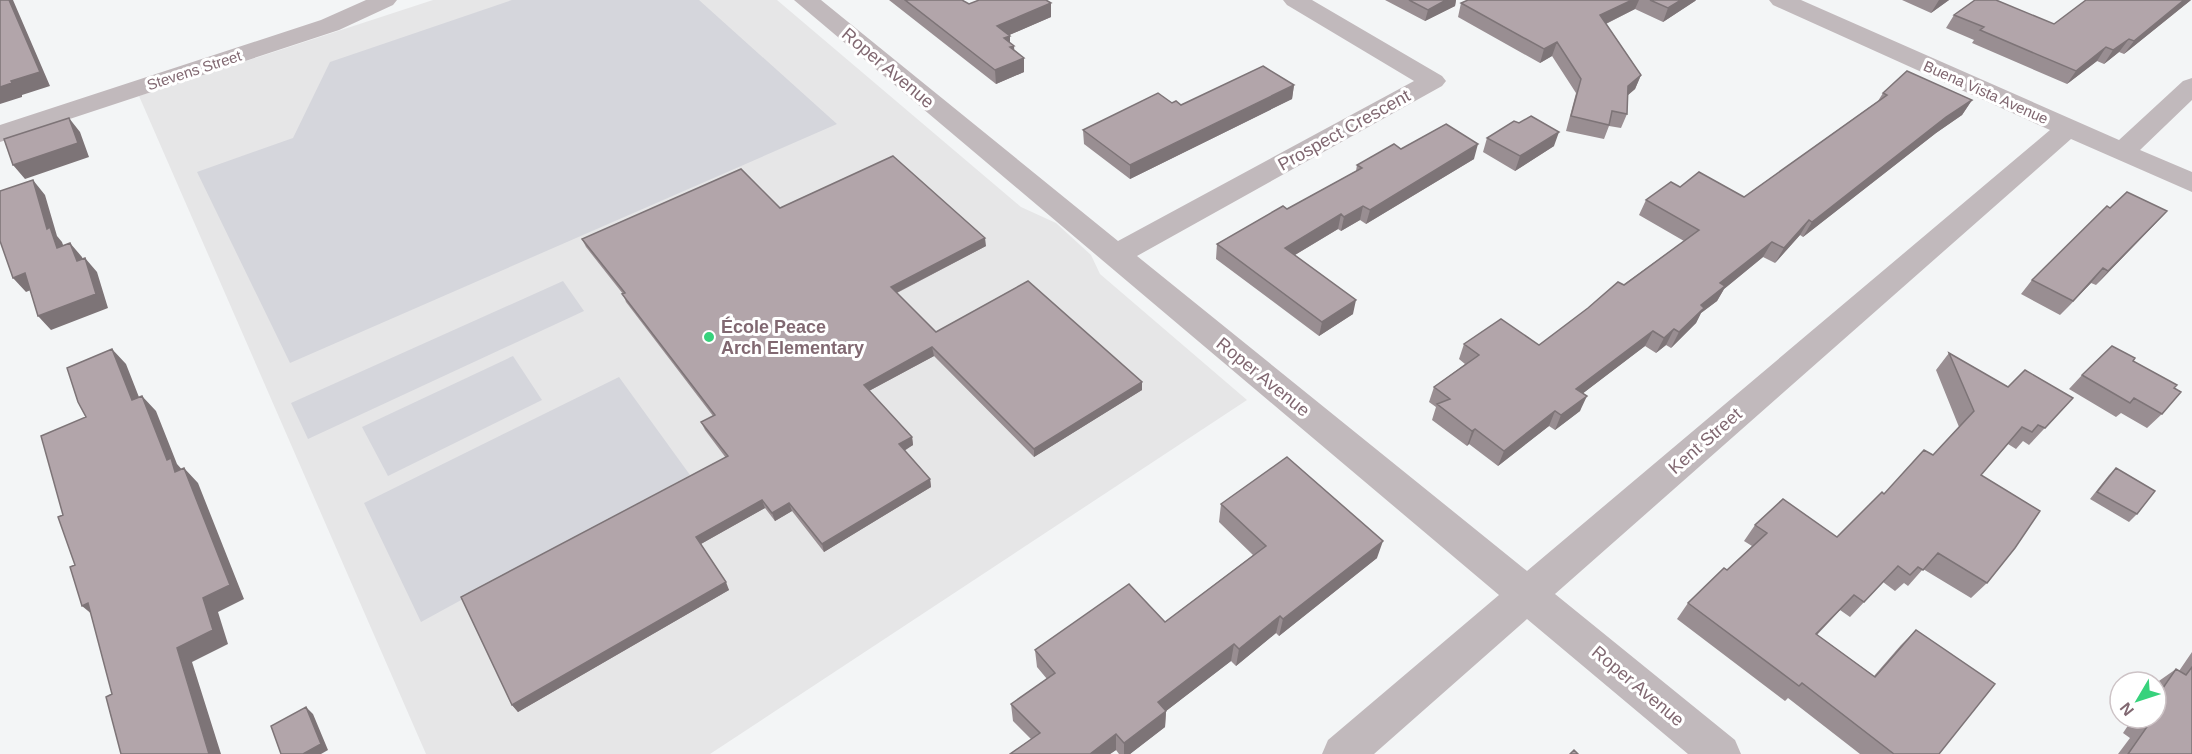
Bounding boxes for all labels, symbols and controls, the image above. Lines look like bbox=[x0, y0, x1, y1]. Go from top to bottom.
street label: Roper Avenue bbox=[838, 24, 938, 112]
street label: Stevens Street bbox=[145, 46, 244, 93]
street label: Buena Vista Avenue bbox=[1921, 57, 2051, 127]
street label: Prospect Crescent bbox=[1274, 85, 1414, 175]
place label: École Peace Arch Elementary bbox=[721, 316, 864, 358]
marker: École Peace Arch Elementary bbox=[702, 330, 716, 344]
street label: Roper Avenue bbox=[1213, 333, 1313, 421]
street label: Kent Street bbox=[1664, 404, 1746, 478]
street label: Roper Avenue bbox=[1588, 642, 1688, 730]
north arrow bbox=[2108, 670, 2168, 730]
text: N bbox=[2116, 699, 2137, 719]

